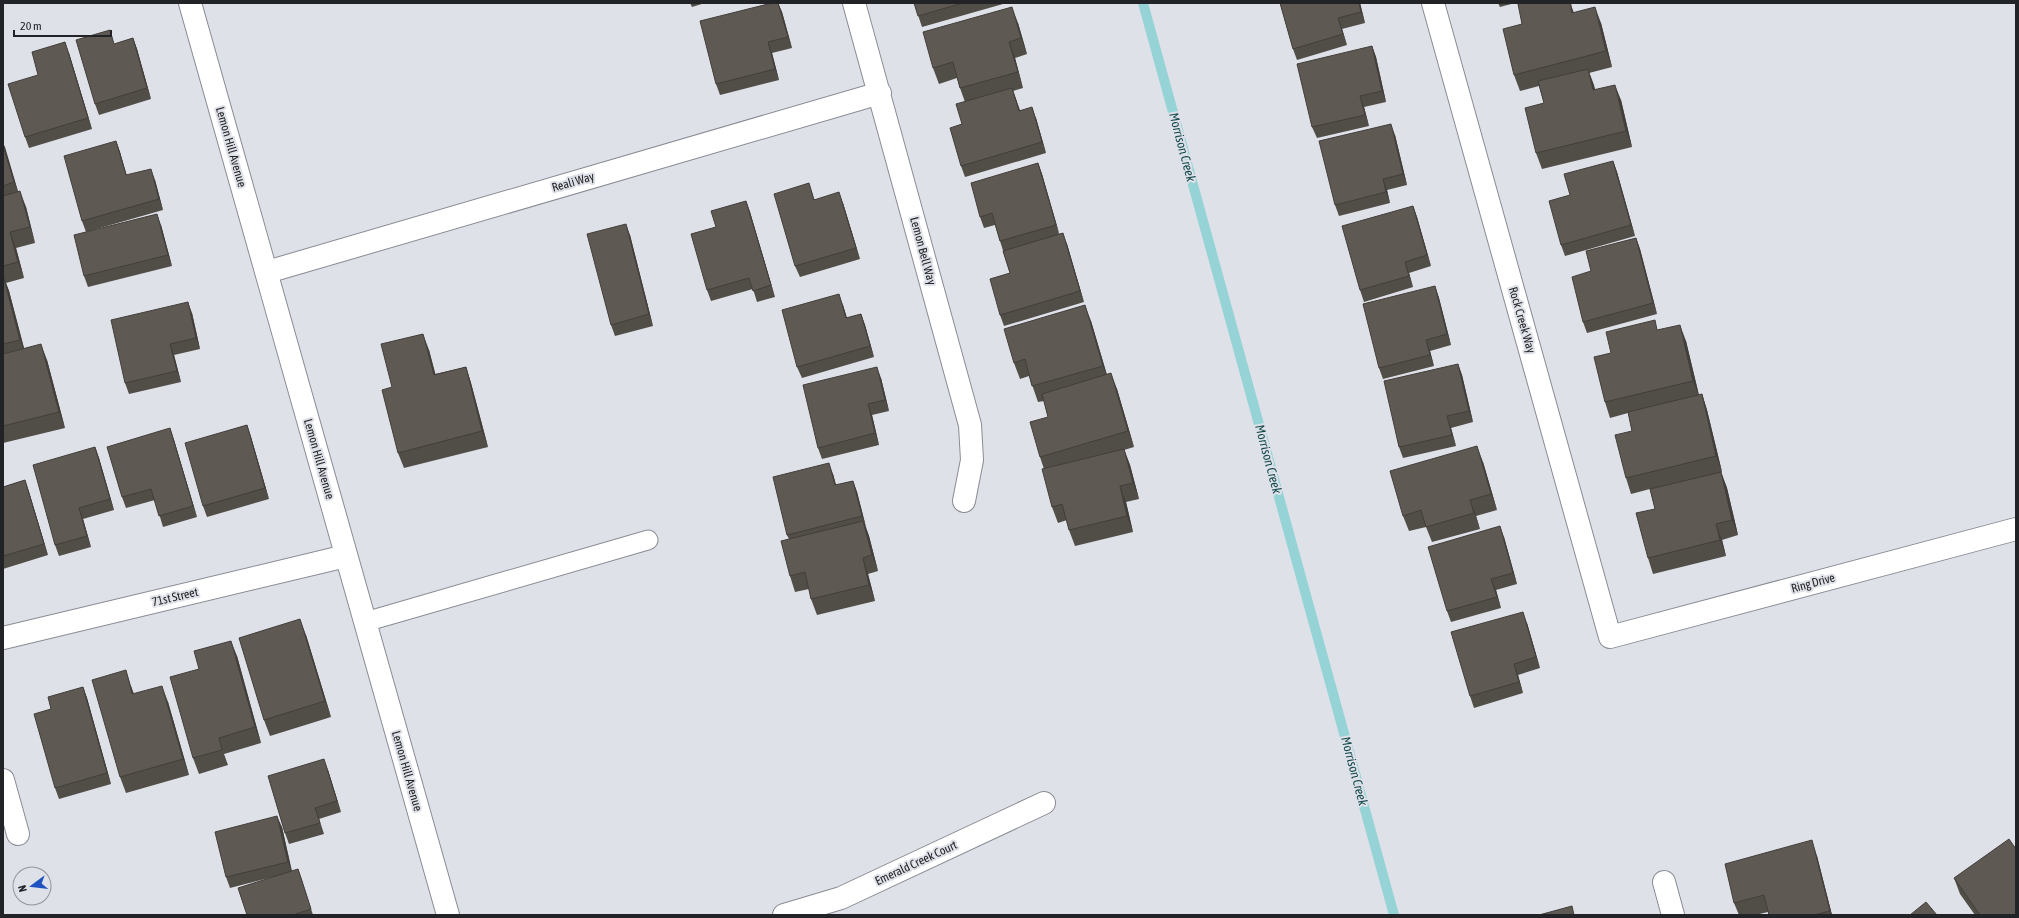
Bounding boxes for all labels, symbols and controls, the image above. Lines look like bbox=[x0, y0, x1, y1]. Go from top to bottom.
scale bar bbox=[14, 12, 111, 38]
text: 20 m bbox=[20, 19, 42, 33]
street label: Lemon Hill Avenue bbox=[213, 105, 249, 189]
water label: Morrison Creek bbox=[1166, 111, 1199, 184]
street label: Reali Way bbox=[550, 169, 596, 195]
street label: Lemon Bell Way bbox=[907, 215, 939, 287]
street label: Rock Creek Way bbox=[1506, 285, 1538, 355]
street label: Lemon Hill Avenue bbox=[301, 417, 337, 501]
water label: Morrison Creek bbox=[1252, 423, 1285, 496]
street label: Ring Drive bbox=[1790, 570, 1836, 596]
street label: 71st Street bbox=[151, 585, 200, 609]
street label: Lemon Hill Avenue bbox=[389, 729, 425, 813]
water label: Morrison Creek bbox=[1338, 735, 1371, 808]
street label: Emerald Creek Court bbox=[873, 838, 960, 888]
north arrow bbox=[12, 866, 52, 906]
text: N bbox=[16, 884, 29, 893]

